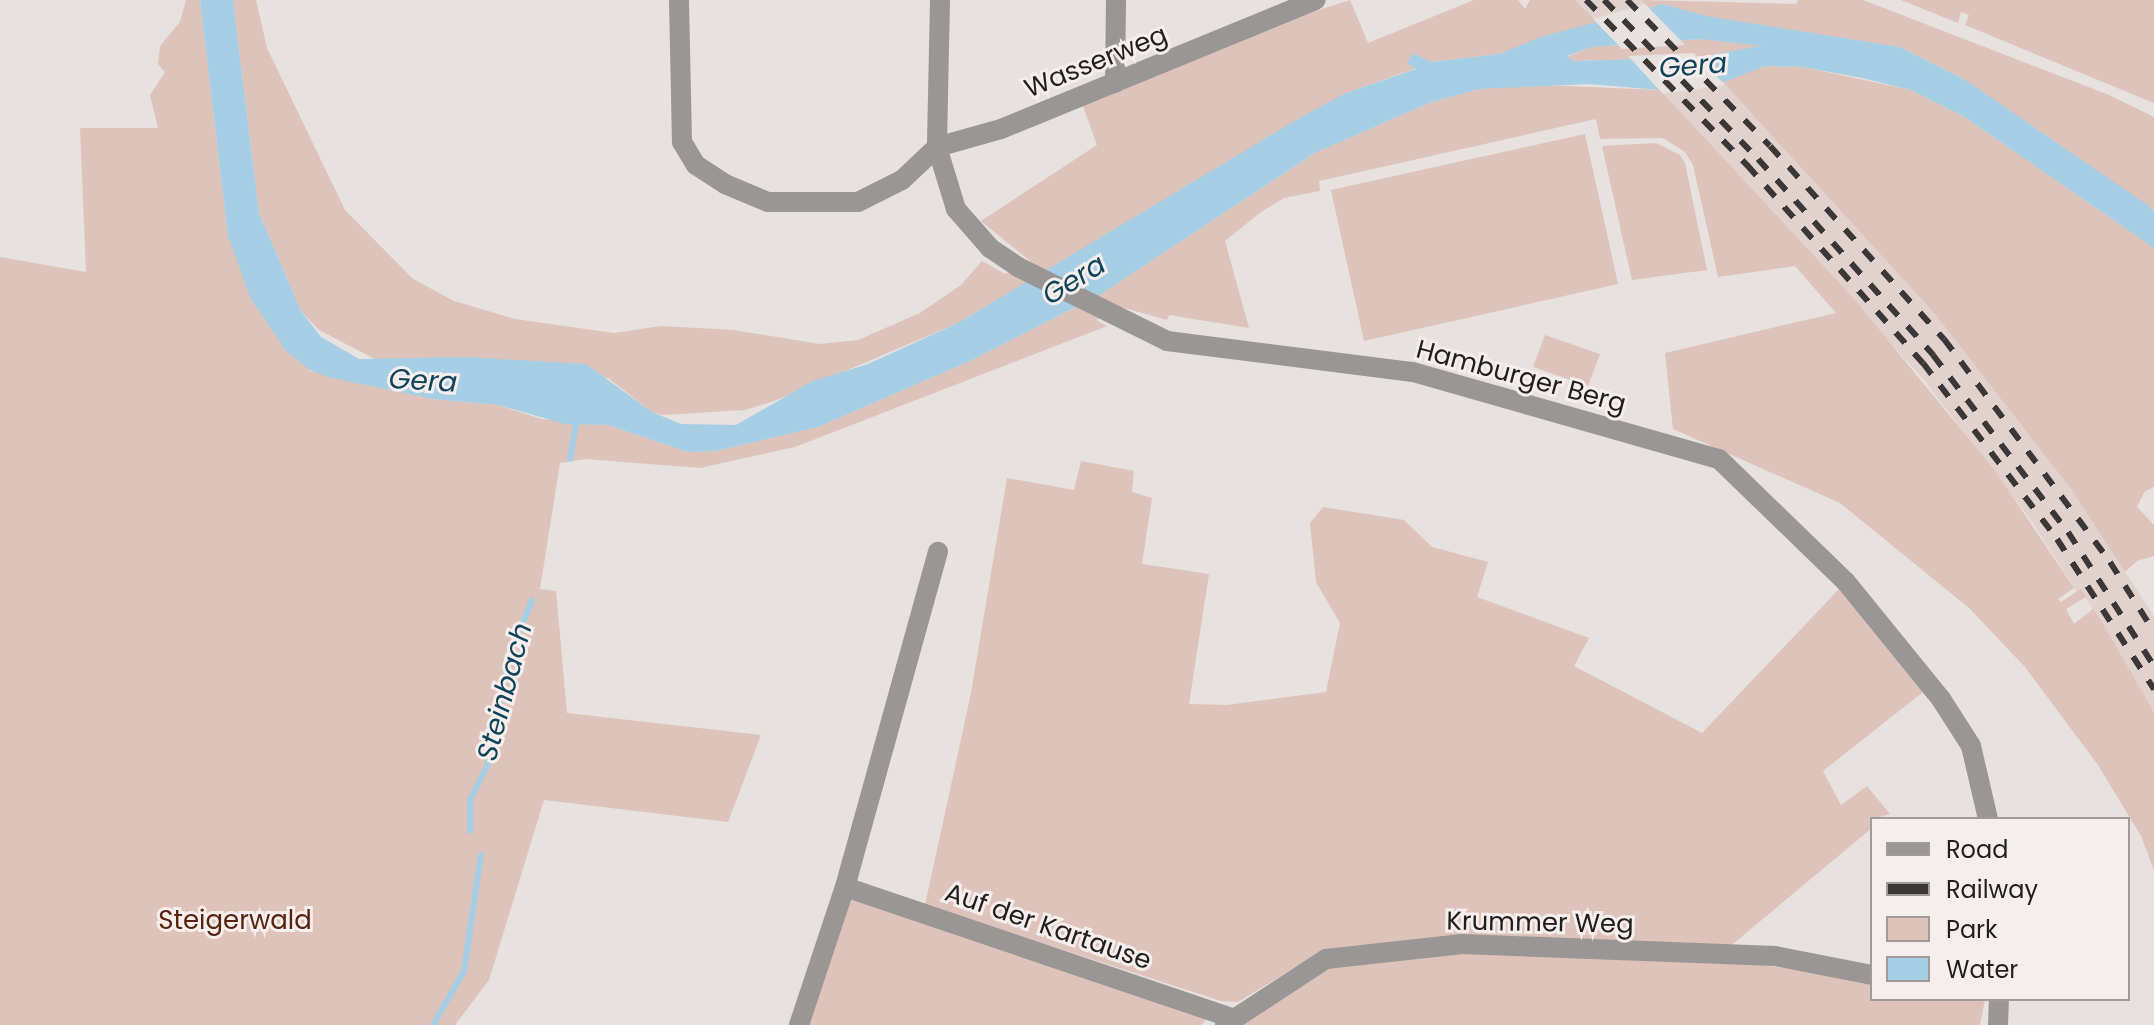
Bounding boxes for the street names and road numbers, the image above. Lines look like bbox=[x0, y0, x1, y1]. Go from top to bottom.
street label: Wasserweg bbox=[1020, 19, 1172, 105]
street label: Hamburger Berg bbox=[1413, 334, 1629, 420]
street label: Auf der Kartause bbox=[941, 877, 1155, 977]
street label: Krummer Weg bbox=[1446, 906, 1634, 940]

